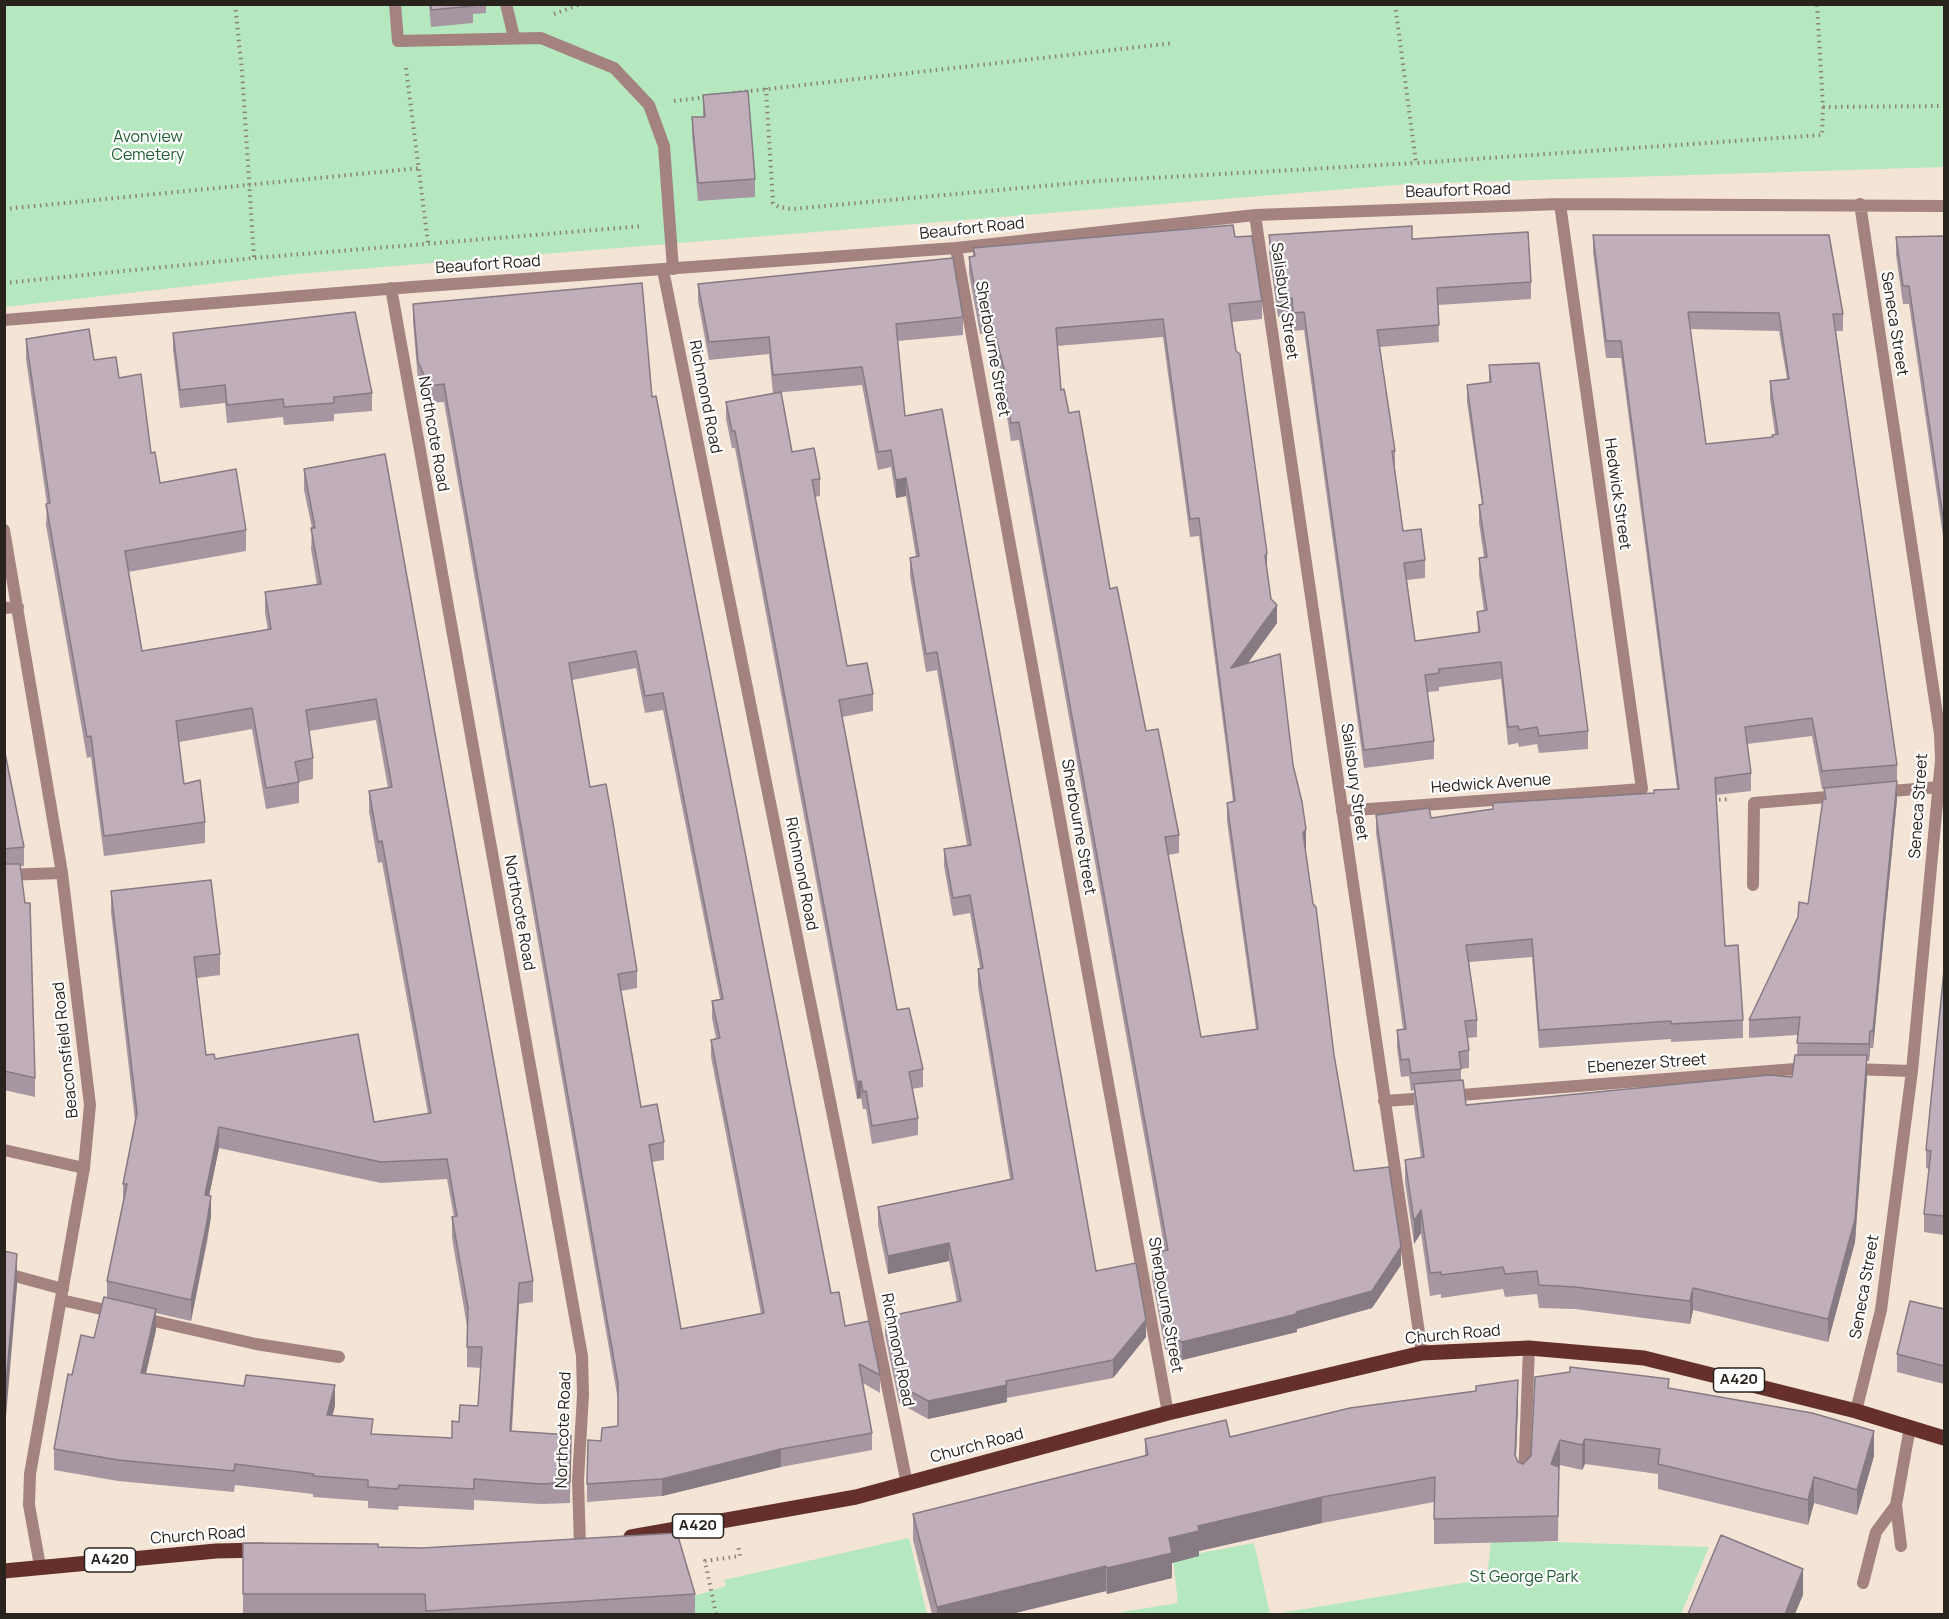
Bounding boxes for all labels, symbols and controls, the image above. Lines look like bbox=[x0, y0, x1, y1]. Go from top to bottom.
park label: Avonview Cemetery bbox=[112, 128, 184, 166]
street label: Beaufort Road bbox=[1405, 180, 1511, 202]
street label: Beaufort Road bbox=[919, 214, 1025, 244]
street label: Salisbury Street bbox=[1266, 241, 1302, 361]
street label: Beaufort Road bbox=[435, 252, 541, 278]
street label: Seneca Street bbox=[1876, 270, 1912, 378]
street label: Sherbourne Street bbox=[971, 280, 1013, 418]
street label: Richmond Road bbox=[685, 339, 725, 455]
street label: Northcote Road bbox=[413, 375, 453, 493]
street label: Hedwick Street bbox=[1600, 437, 1634, 551]
street label: Salisbury Street bbox=[1336, 722, 1372, 842]
street label: Seneca Street bbox=[1906, 753, 1932, 859]
street label: Sherbourne Street bbox=[1057, 758, 1099, 896]
street label: Hedwick Avenue bbox=[1430, 770, 1552, 798]
street label: Richmond Road bbox=[781, 816, 821, 932]
street label: Northcote Road bbox=[499, 854, 539, 972]
street label: Beaconsfield Road bbox=[49, 981, 83, 1119]
street label: Ebenezer Street bbox=[1587, 1050, 1707, 1078]
street label: Seneca Street bbox=[1846, 1233, 1884, 1341]
street label: Sherbourne Street bbox=[1144, 1236, 1186, 1374]
street label: Richmond Road bbox=[877, 1292, 917, 1408]
street label: Church Road bbox=[1405, 1321, 1501, 1349]
road number: A420 bbox=[1714, 1368, 1764, 1392]
street label: Northcote Road bbox=[552, 1371, 576, 1489]
street label: Church Road bbox=[928, 1424, 1026, 1468]
road number: A420 bbox=[672, 1514, 724, 1538]
street label: Church Road bbox=[150, 1523, 246, 1549]
road number: A420 bbox=[84, 1548, 136, 1572]
park label: St George Park bbox=[1470, 1568, 1578, 1588]

